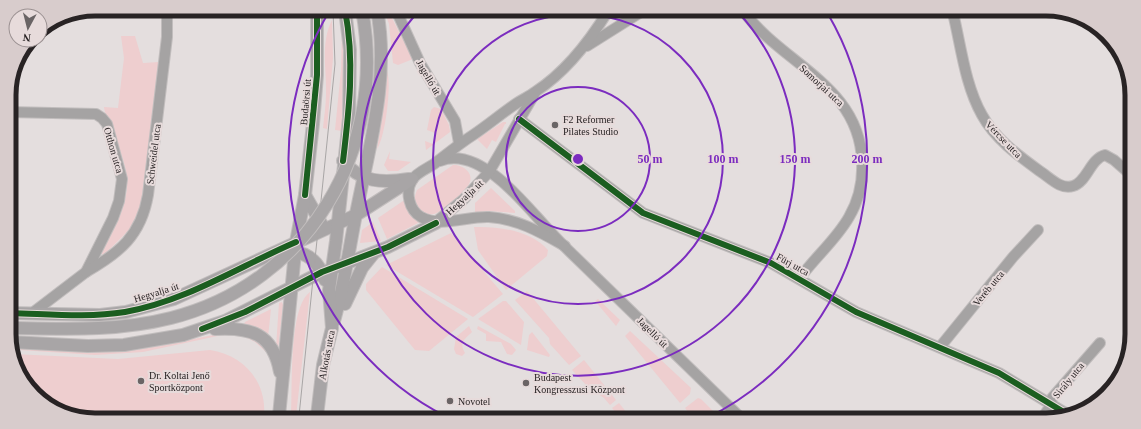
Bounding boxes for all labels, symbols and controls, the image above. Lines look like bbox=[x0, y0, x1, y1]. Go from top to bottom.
north arrow bbox=[8, 8, 48, 48]
text: N bbox=[22, 31, 31, 44]
street label: Jagelló út bbox=[414, 58, 443, 97]
street label: Somorjai utca bbox=[797, 62, 846, 109]
street label: Budaörsi út bbox=[298, 78, 313, 126]
place label: F2 Reformer Pilates Studio bbox=[563, 114, 618, 137]
street label: Vércse utca bbox=[983, 119, 1024, 160]
marker: F2 Reformer Pilates Studio bbox=[550, 120, 560, 130]
street label: Schweidel utca bbox=[144, 123, 163, 185]
street label: Otthon utca bbox=[102, 126, 125, 175]
centre of rings bbox=[571, 152, 585, 166]
text: 50 m bbox=[638, 152, 663, 166]
text: 100 m bbox=[708, 152, 739, 166]
text: 150 m bbox=[780, 152, 811, 166]
text: 200 m bbox=[852, 152, 883, 166]
street label: Hegyalja út bbox=[444, 177, 485, 217]
street label: Fürj utca bbox=[774, 251, 812, 278]
street label: Veréb utca bbox=[971, 268, 1007, 308]
street label: Hegyalja út bbox=[132, 280, 180, 305]
street label: Jagelló út bbox=[635, 315, 670, 350]
street label: Alkotás utca bbox=[316, 329, 337, 381]
street label: Sirály utca bbox=[1051, 360, 1087, 401]
place label: Dr. Koltai Jenő Sportközpont bbox=[149, 370, 210, 393]
place label: Budapest Kongresszusi Központ bbox=[534, 372, 625, 395]
marker: Dr. Koltai Jenő Sportközpont bbox=[136, 376, 146, 386]
marker: Budapest Kongresszusi Központ bbox=[521, 378, 531, 388]
marker: Novotel bbox=[445, 396, 455, 406]
place label: Novotel bbox=[458, 396, 490, 407]

